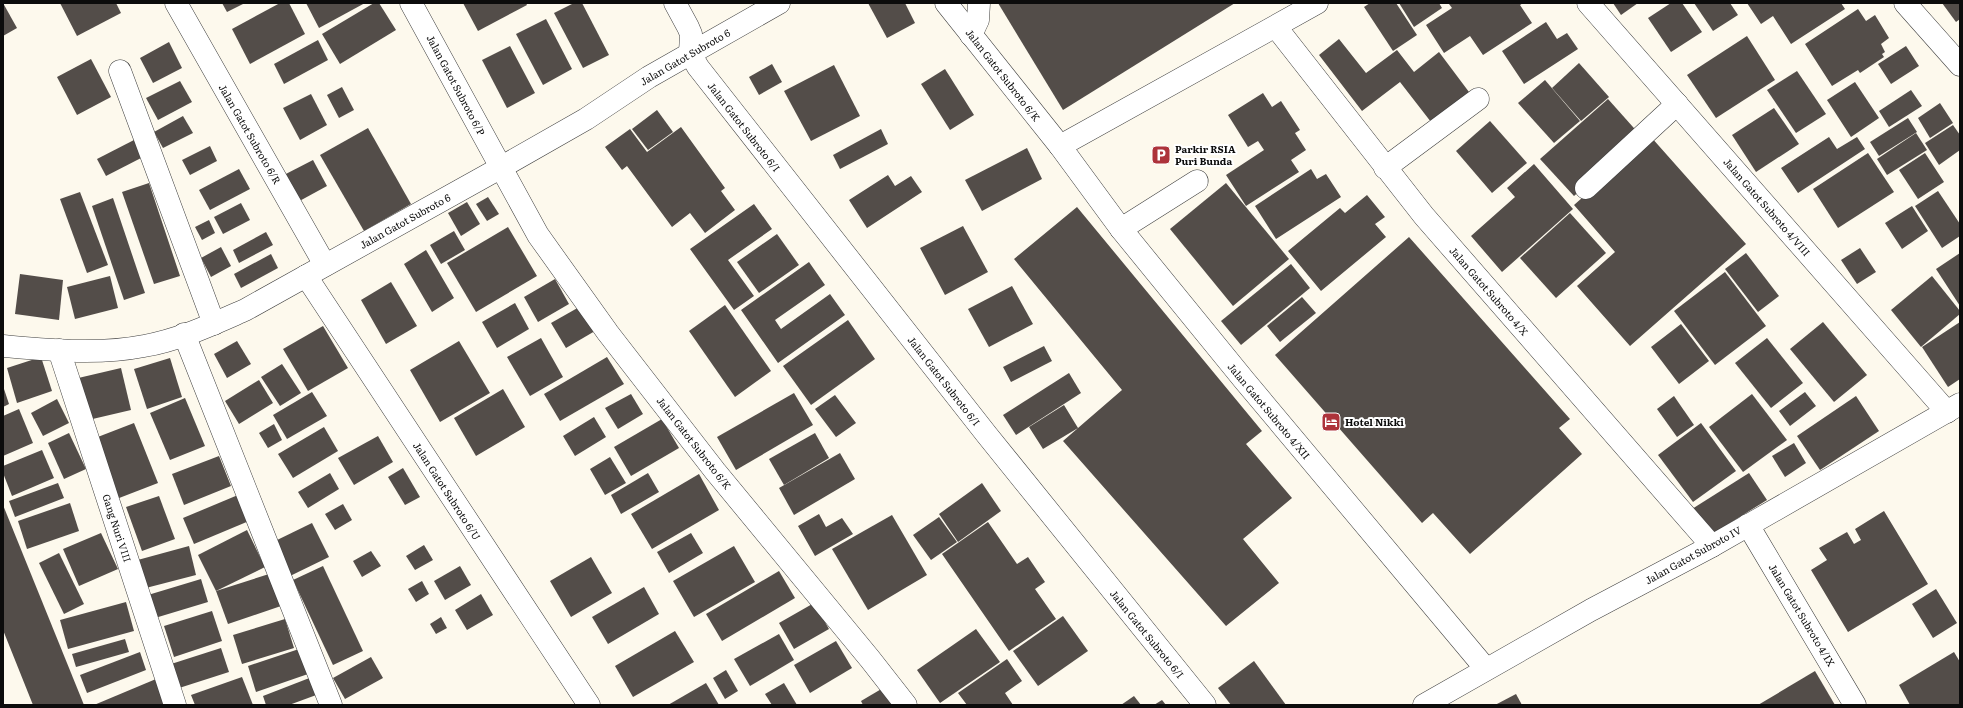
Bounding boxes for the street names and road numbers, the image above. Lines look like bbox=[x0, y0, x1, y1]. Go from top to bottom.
street label: Jalan Gatot Subroto 6 bbox=[637, 24, 733, 88]
street label: Jalan Gatot Subroto 6/K bbox=[963, 25, 1045, 124]
street label: Jalan Gatot Subroto 6/P bbox=[424, 32, 489, 138]
street label: Jalan Gatot Subroto 6/I bbox=[705, 79, 784, 175]
street label: Jalan Gatot Subroto 6/R bbox=[216, 81, 285, 187]
street label: Jalan Gatot Subroto 4/VIII bbox=[1720, 154, 1814, 259]
street label: Jalan Gatot Subroto 6 bbox=[357, 189, 453, 252]
street label: Jalan Gatot Subroto 4/X bbox=[1447, 243, 1532, 338]
street label: Jalan Gatot Subroto 6/I bbox=[905, 333, 984, 429]
street label: Jalan Gatot Subroto 4/XII bbox=[1225, 359, 1314, 462]
street label: Jalan Gatot Subroto 6/K bbox=[654, 393, 736, 492]
street label: Jalan Gatot Subroto 6/U bbox=[410, 439, 485, 543]
street label: Gang Nuri VIII bbox=[99, 492, 136, 564]
street label: Jalan Gatot Subroto IV bbox=[1642, 522, 1744, 587]
street label: Jalan Gatot Subroto 4/IX bbox=[1766, 561, 1839, 669]
street label: Jalan Gatot Subroto 6/I bbox=[1107, 586, 1188, 681]

